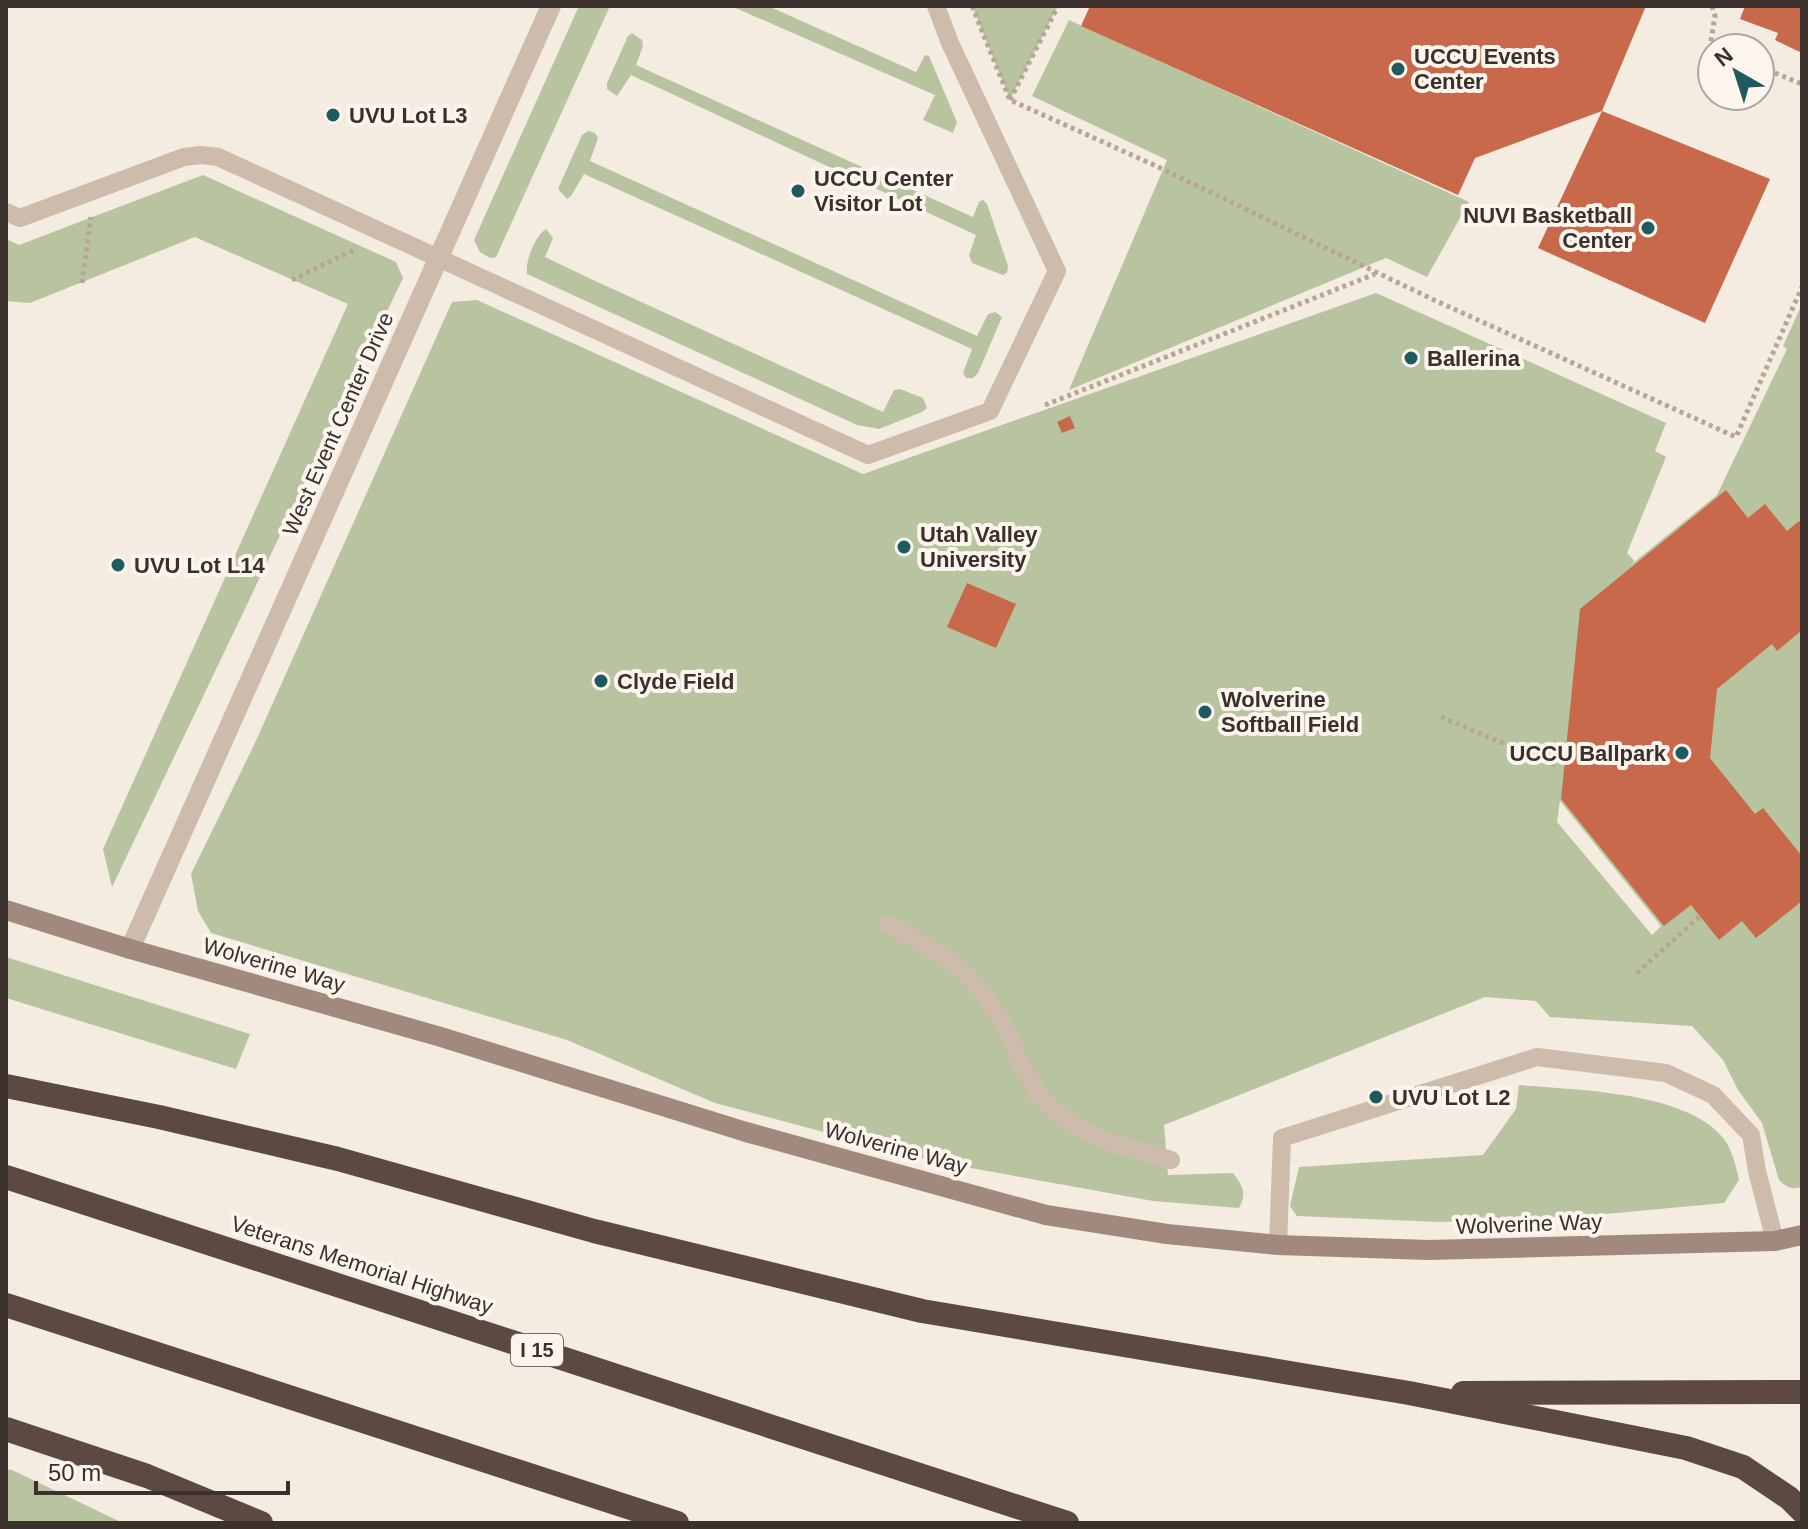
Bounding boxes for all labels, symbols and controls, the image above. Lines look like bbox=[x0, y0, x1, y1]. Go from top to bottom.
north arrow bbox=[1696, 32, 1776, 112]
text: N bbox=[1710, 42, 1738, 72]
place label: UCCU Events Center bbox=[1414, 44, 1556, 94]
marker: UCCU Events Center bbox=[1389, 60, 1407, 78]
place label: UVU Lot L3 bbox=[349, 103, 468, 128]
marker: UVU Lot L3 bbox=[324, 106, 342, 124]
place label: UCCU Center Visitor Lot bbox=[814, 166, 954, 216]
marker: UCCU Center Visitor Lot bbox=[789, 182, 807, 200]
place label: NUVI Basketball Center bbox=[1463, 203, 1632, 253]
marker: NUVI Basketball Center bbox=[1639, 219, 1657, 237]
street label: West Event Center Drive bbox=[277, 309, 399, 539]
place label: Ballerina bbox=[1427, 346, 1521, 371]
marker: Ballerina bbox=[1402, 349, 1420, 367]
place label: Utah Valley University bbox=[920, 522, 1038, 572]
marker: Utah Valley University bbox=[895, 538, 913, 556]
place label: UVU Lot L14 bbox=[134, 553, 266, 578]
marker: UVU Lot L14 bbox=[109, 556, 127, 574]
place label: Clyde Field bbox=[617, 669, 734, 694]
marker: Clyde Field bbox=[592, 672, 610, 690]
place label: Wolverine Softball Field bbox=[1221, 687, 1359, 737]
marker: Wolverine Softball Field bbox=[1196, 703, 1214, 721]
place label: UCCU Ballpark bbox=[1510, 741, 1667, 766]
marker: UCCU Ballpark bbox=[1673, 744, 1691, 762]
street label: Wolverine Way bbox=[200, 933, 348, 997]
place label: UVU Lot L2 bbox=[1392, 1085, 1511, 1110]
marker: UVU Lot L2 bbox=[1367, 1088, 1385, 1106]
street label: Wolverine Way bbox=[822, 1117, 970, 1179]
street label: Wolverine Way bbox=[1455, 1209, 1603, 1239]
street label: Veterans Memorial Highway bbox=[228, 1211, 496, 1319]
road number: I 15 bbox=[511, 1334, 563, 1366]
scale bar bbox=[36, 1445, 288, 1495]
text: 50 m bbox=[48, 1459, 101, 1486]

